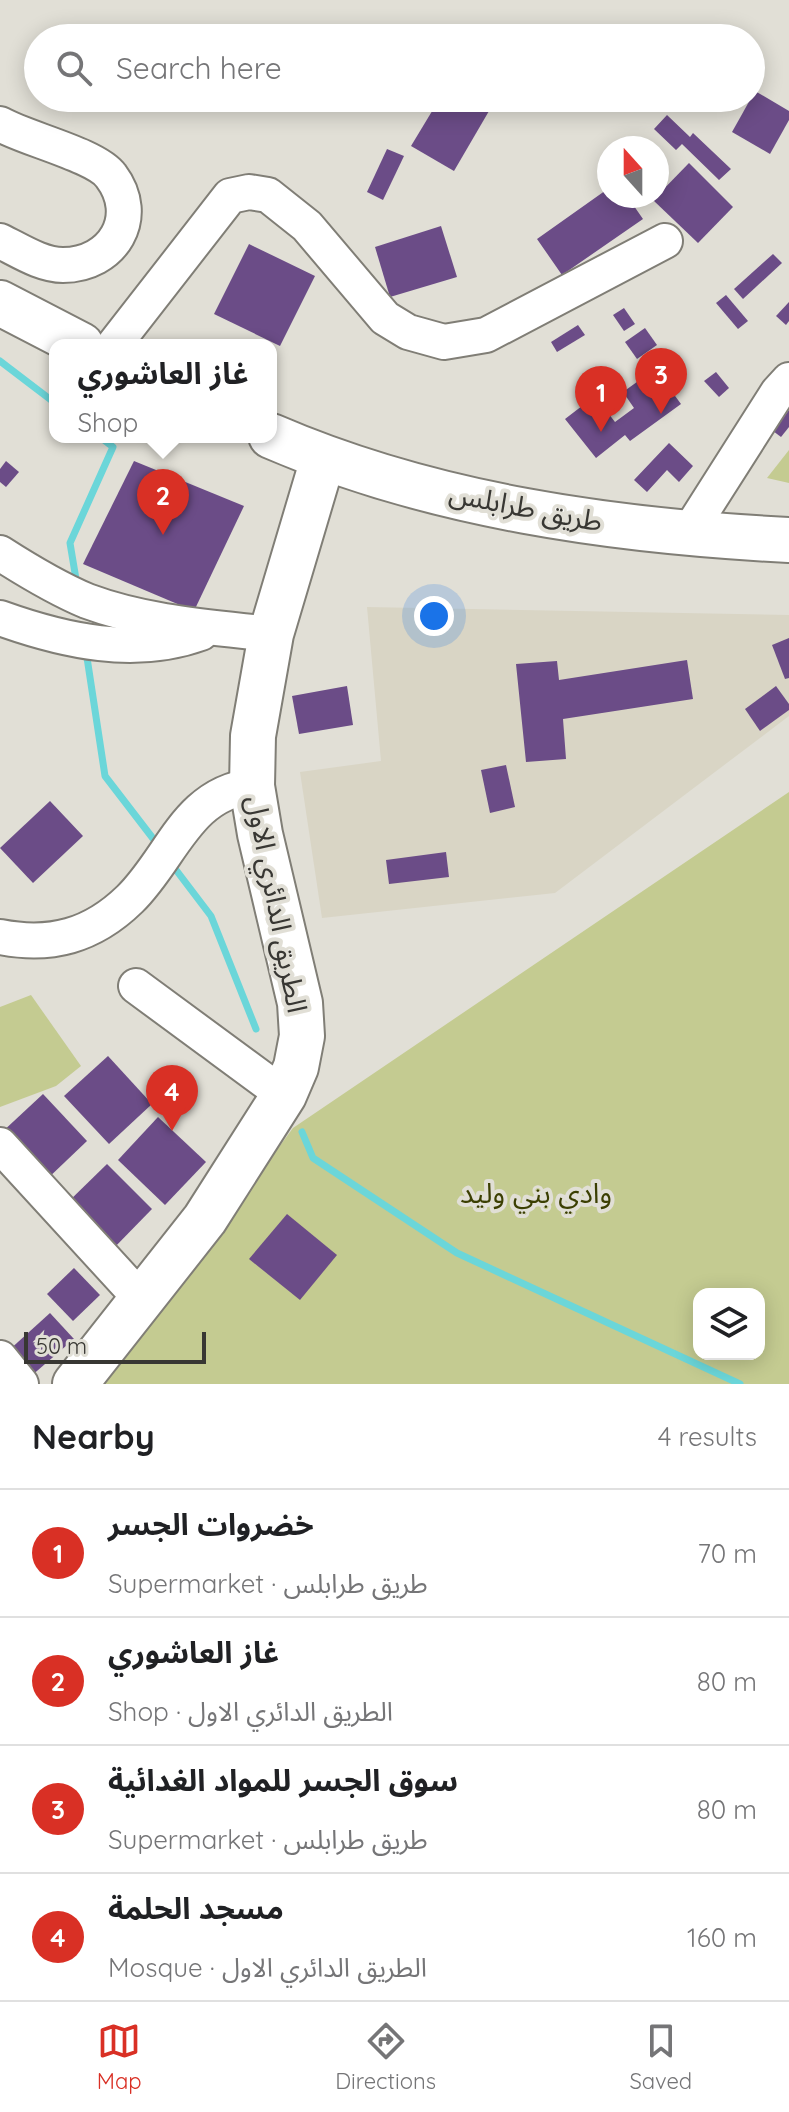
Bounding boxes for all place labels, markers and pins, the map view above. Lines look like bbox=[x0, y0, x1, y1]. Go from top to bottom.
pin: 3 bbox=[635, 348, 687, 414]
pin: 1 bbox=[575, 366, 627, 432]
pin: 2 bbox=[137, 469, 189, 535]
pin: 4 bbox=[146, 1065, 198, 1131]

